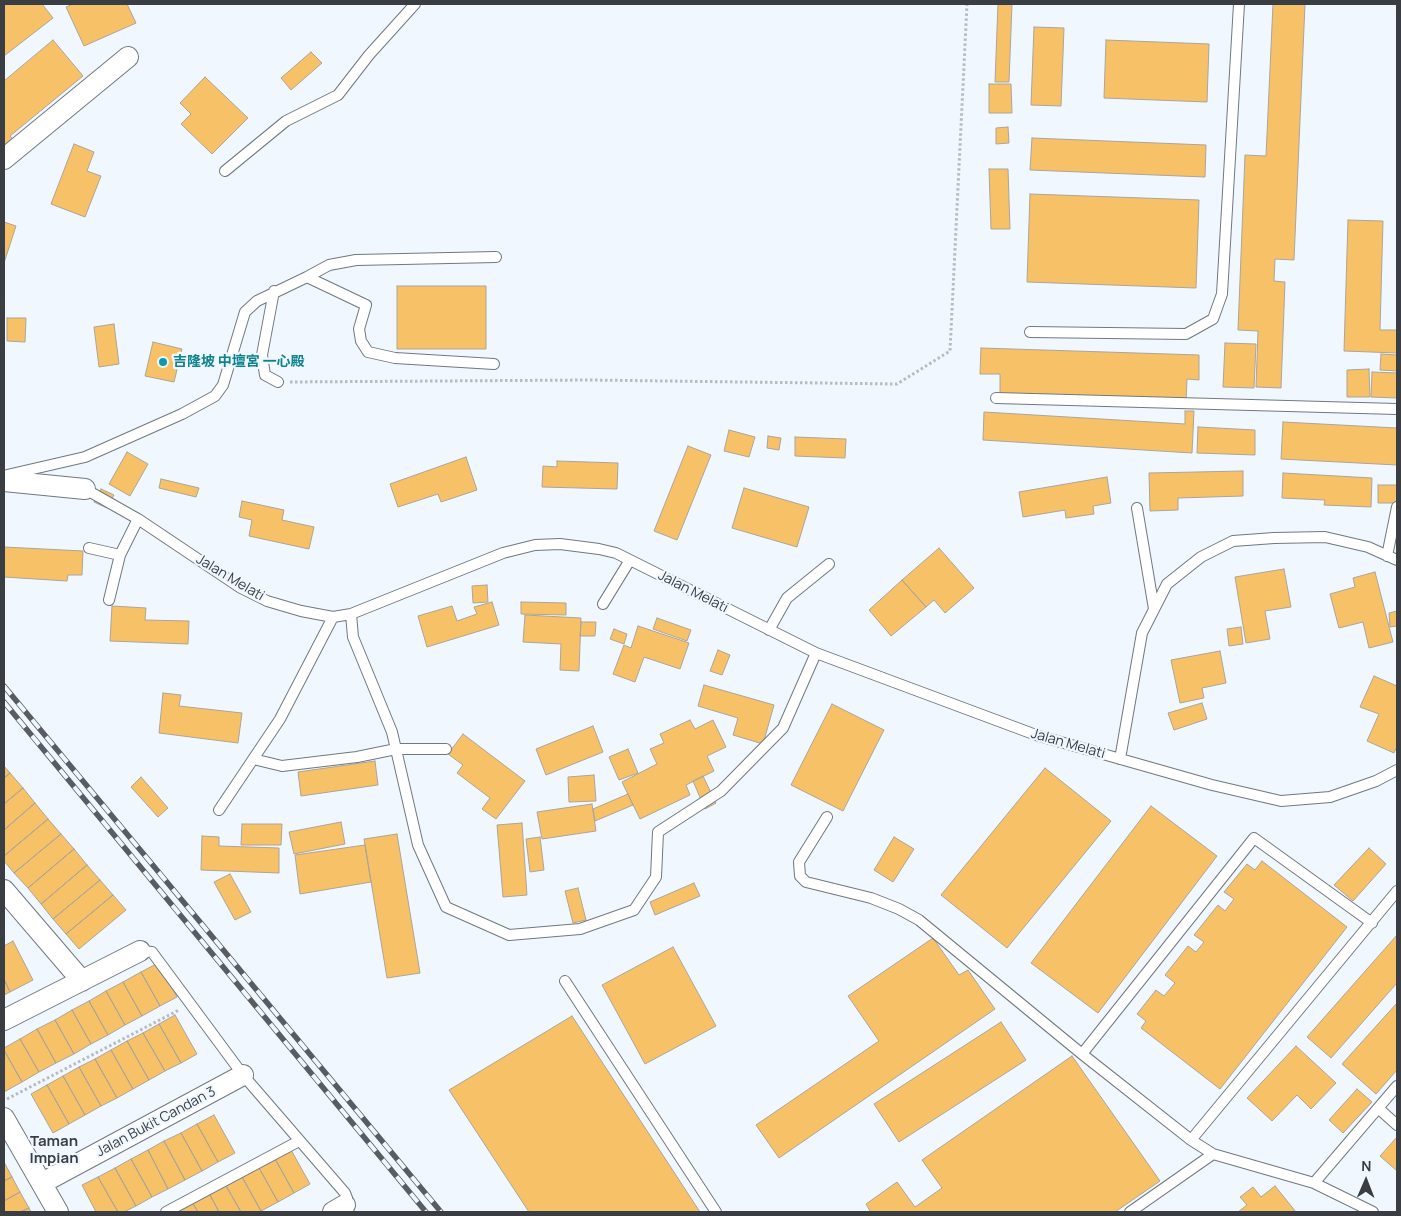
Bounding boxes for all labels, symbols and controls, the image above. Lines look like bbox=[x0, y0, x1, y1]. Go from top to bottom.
place label: 吉隆坡 中壇宮 一心殿 bbox=[173, 354, 305, 370]
marker: 吉隆坡 中壇宮 一心殿 bbox=[157, 356, 169, 368]
street label: Jalan Melati bbox=[193, 551, 267, 605]
street label: Jalan Melati bbox=[655, 567, 731, 617]
street label: Jalan Melati bbox=[1029, 725, 1107, 763]
street label: Jalan Bukit Candan 3 bbox=[93, 1083, 219, 1161]
district label: Taman Impian bbox=[29, 1133, 79, 1168]
north arrow bbox=[1341, 1156, 1391, 1206]
text: N bbox=[1361, 1156, 1371, 1175]

